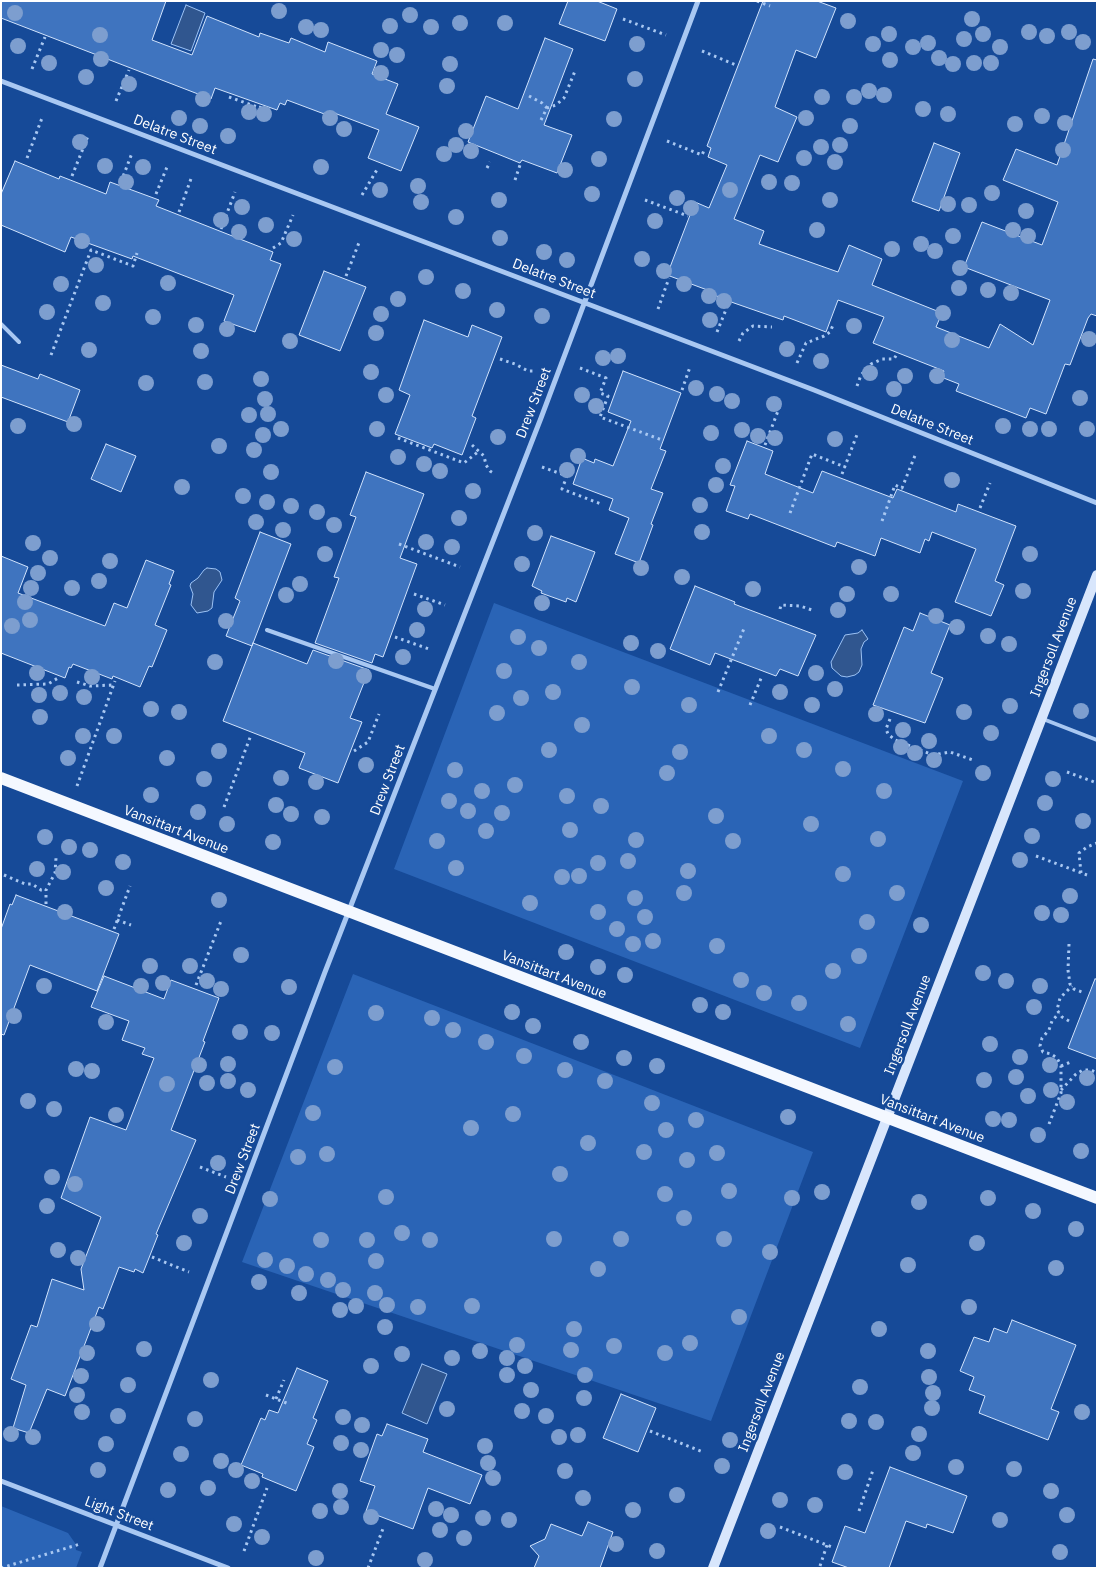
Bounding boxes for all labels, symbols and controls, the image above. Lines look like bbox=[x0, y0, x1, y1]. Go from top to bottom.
street label: Delatre Street bbox=[131, 111, 219, 159]
street label: Delatre Street bbox=[510, 255, 598, 303]
street label: Drew Street bbox=[513, 365, 555, 441]
street label: Delatre Street bbox=[888, 401, 976, 449]
street label: Ingersoll Avenue bbox=[1027, 595, 1081, 699]
street label: Drew Street bbox=[367, 742, 409, 818]
street label: Vansittart Avenue bbox=[121, 802, 231, 858]
street label: Vansittart Avenue bbox=[499, 947, 609, 1003]
street label: Ingersoll Avenue bbox=[881, 973, 935, 1077]
street label: Vansittart Avenue bbox=[877, 1091, 987, 1147]
street label: Drew Street bbox=[222, 1121, 264, 1197]
street label: Ingersoll Avenue bbox=[735, 1350, 789, 1454]
street label: Light Street bbox=[82, 1493, 156, 1535]

